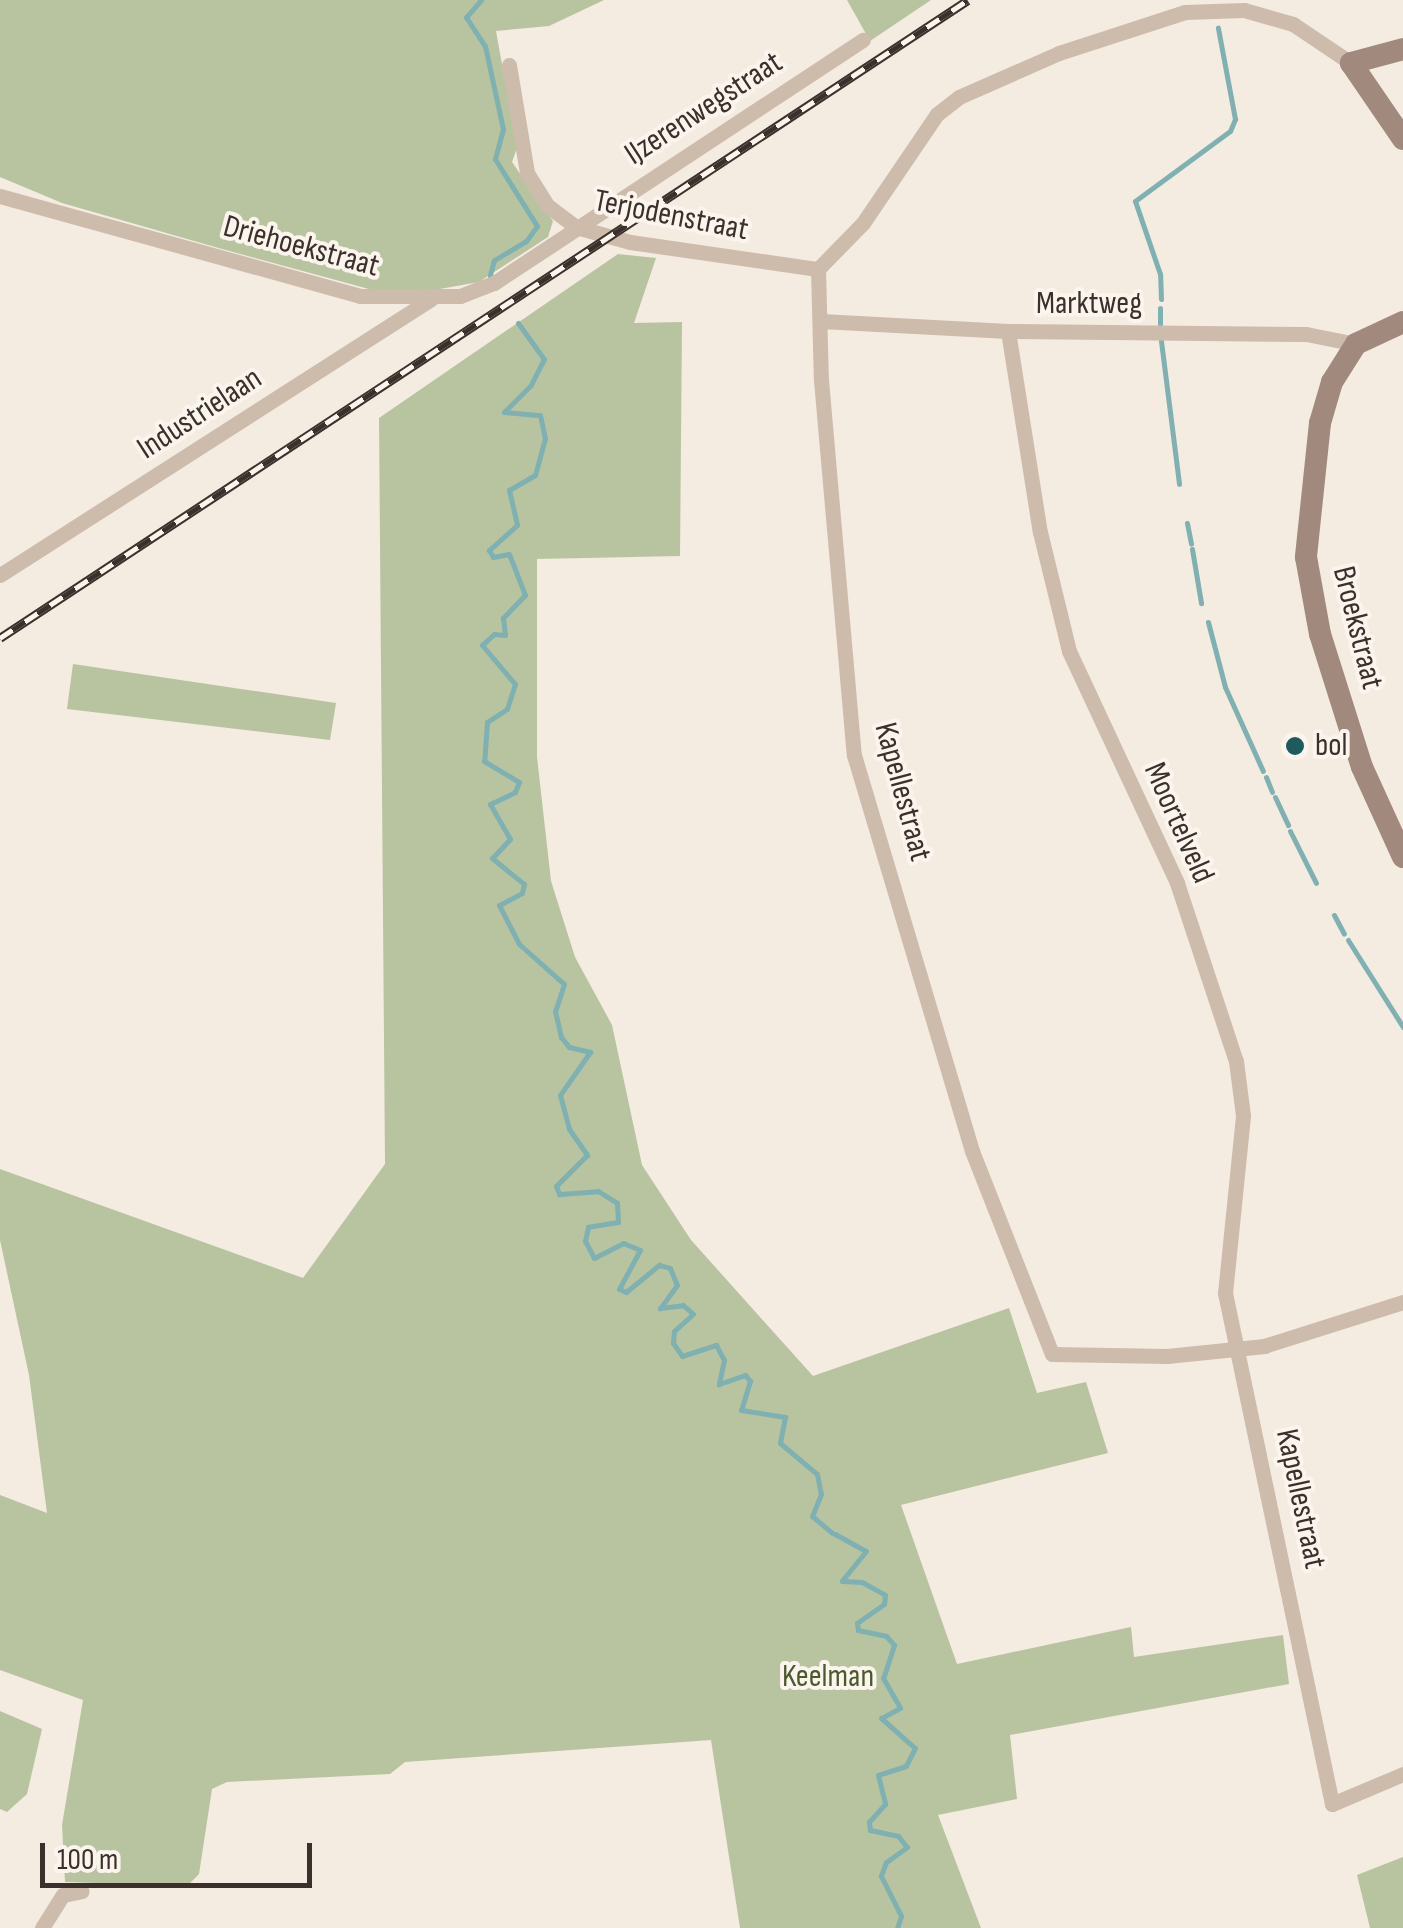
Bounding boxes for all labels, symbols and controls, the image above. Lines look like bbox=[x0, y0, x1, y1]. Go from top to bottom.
street label: IJzerenwegstraat bbox=[618, 44, 790, 174]
street label: Terjodenstraat bbox=[591, 182, 751, 250]
street label: Driehoekstraat bbox=[219, 208, 383, 286]
street label: Marktweg bbox=[1036, 285, 1142, 323]
street label: Industrielaan bbox=[131, 360, 269, 468]
street label: Broekstraat bbox=[1323, 563, 1391, 693]
street label: Kapellestraat bbox=[865, 719, 939, 865]
place label: bol bbox=[1315, 727, 1348, 765]
marker: bol bbox=[1284, 735, 1306, 757]
street label: Moortelveld bbox=[1134, 757, 1222, 889]
street label: Kapellestraat bbox=[1266, 1426, 1334, 1572]
park label: Keelman bbox=[782, 1658, 874, 1696]
scale bar bbox=[45, 1823, 318, 1885]
text: 100 m bbox=[57, 1842, 118, 1878]

